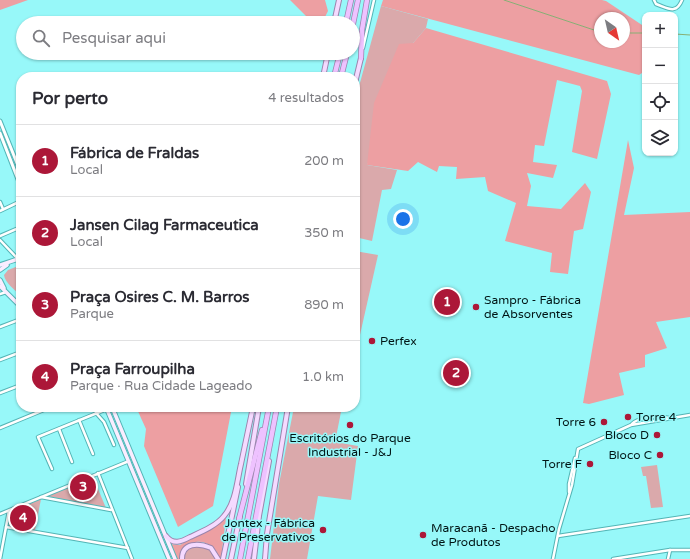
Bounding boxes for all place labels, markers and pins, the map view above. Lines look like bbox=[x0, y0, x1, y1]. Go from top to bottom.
pin: 1 bbox=[434, 287, 460, 317]
place label: Sampro - Fábrica de Absorventes bbox=[484, 293, 581, 321]
marker: Sampro - Fábrica de Absorventes bbox=[471, 302, 481, 312]
place label: Perfex bbox=[380, 334, 417, 348]
marker: Perfex bbox=[367, 336, 377, 346]
pin: 2 bbox=[443, 358, 469, 388]
place label: Torre 4 bbox=[636, 410, 677, 424]
marker: Torre 4 bbox=[623, 412, 633, 422]
place label: Torre 6 bbox=[556, 415, 596, 429]
marker: Torre 6 bbox=[599, 417, 609, 427]
marker: Escritórios do Parque Industrial - J&J bbox=[345, 420, 355, 430]
place label: Bloco D bbox=[605, 428, 649, 442]
marker: Bloco D bbox=[652, 430, 662, 440]
place label: Escritórios do Parque Industrial - J&J bbox=[289, 431, 411, 459]
place label: Bloco C bbox=[608, 448, 652, 462]
marker: Bloco C bbox=[655, 450, 665, 460]
place label: Torre F bbox=[542, 457, 582, 471]
marker: Torre F bbox=[585, 459, 595, 469]
pin: 3 bbox=[70, 472, 96, 502]
pin: 4 bbox=[10, 503, 36, 533]
place label: Jontex - Fábrica de Preservativos bbox=[221, 516, 315, 544]
place label: Maracanã - Despacho de Produtos bbox=[431, 521, 556, 549]
marker: Jontex - Fábrica de Preservativos bbox=[318, 525, 328, 535]
marker: Maracanã - Despacho de Produtos bbox=[418, 530, 428, 540]

